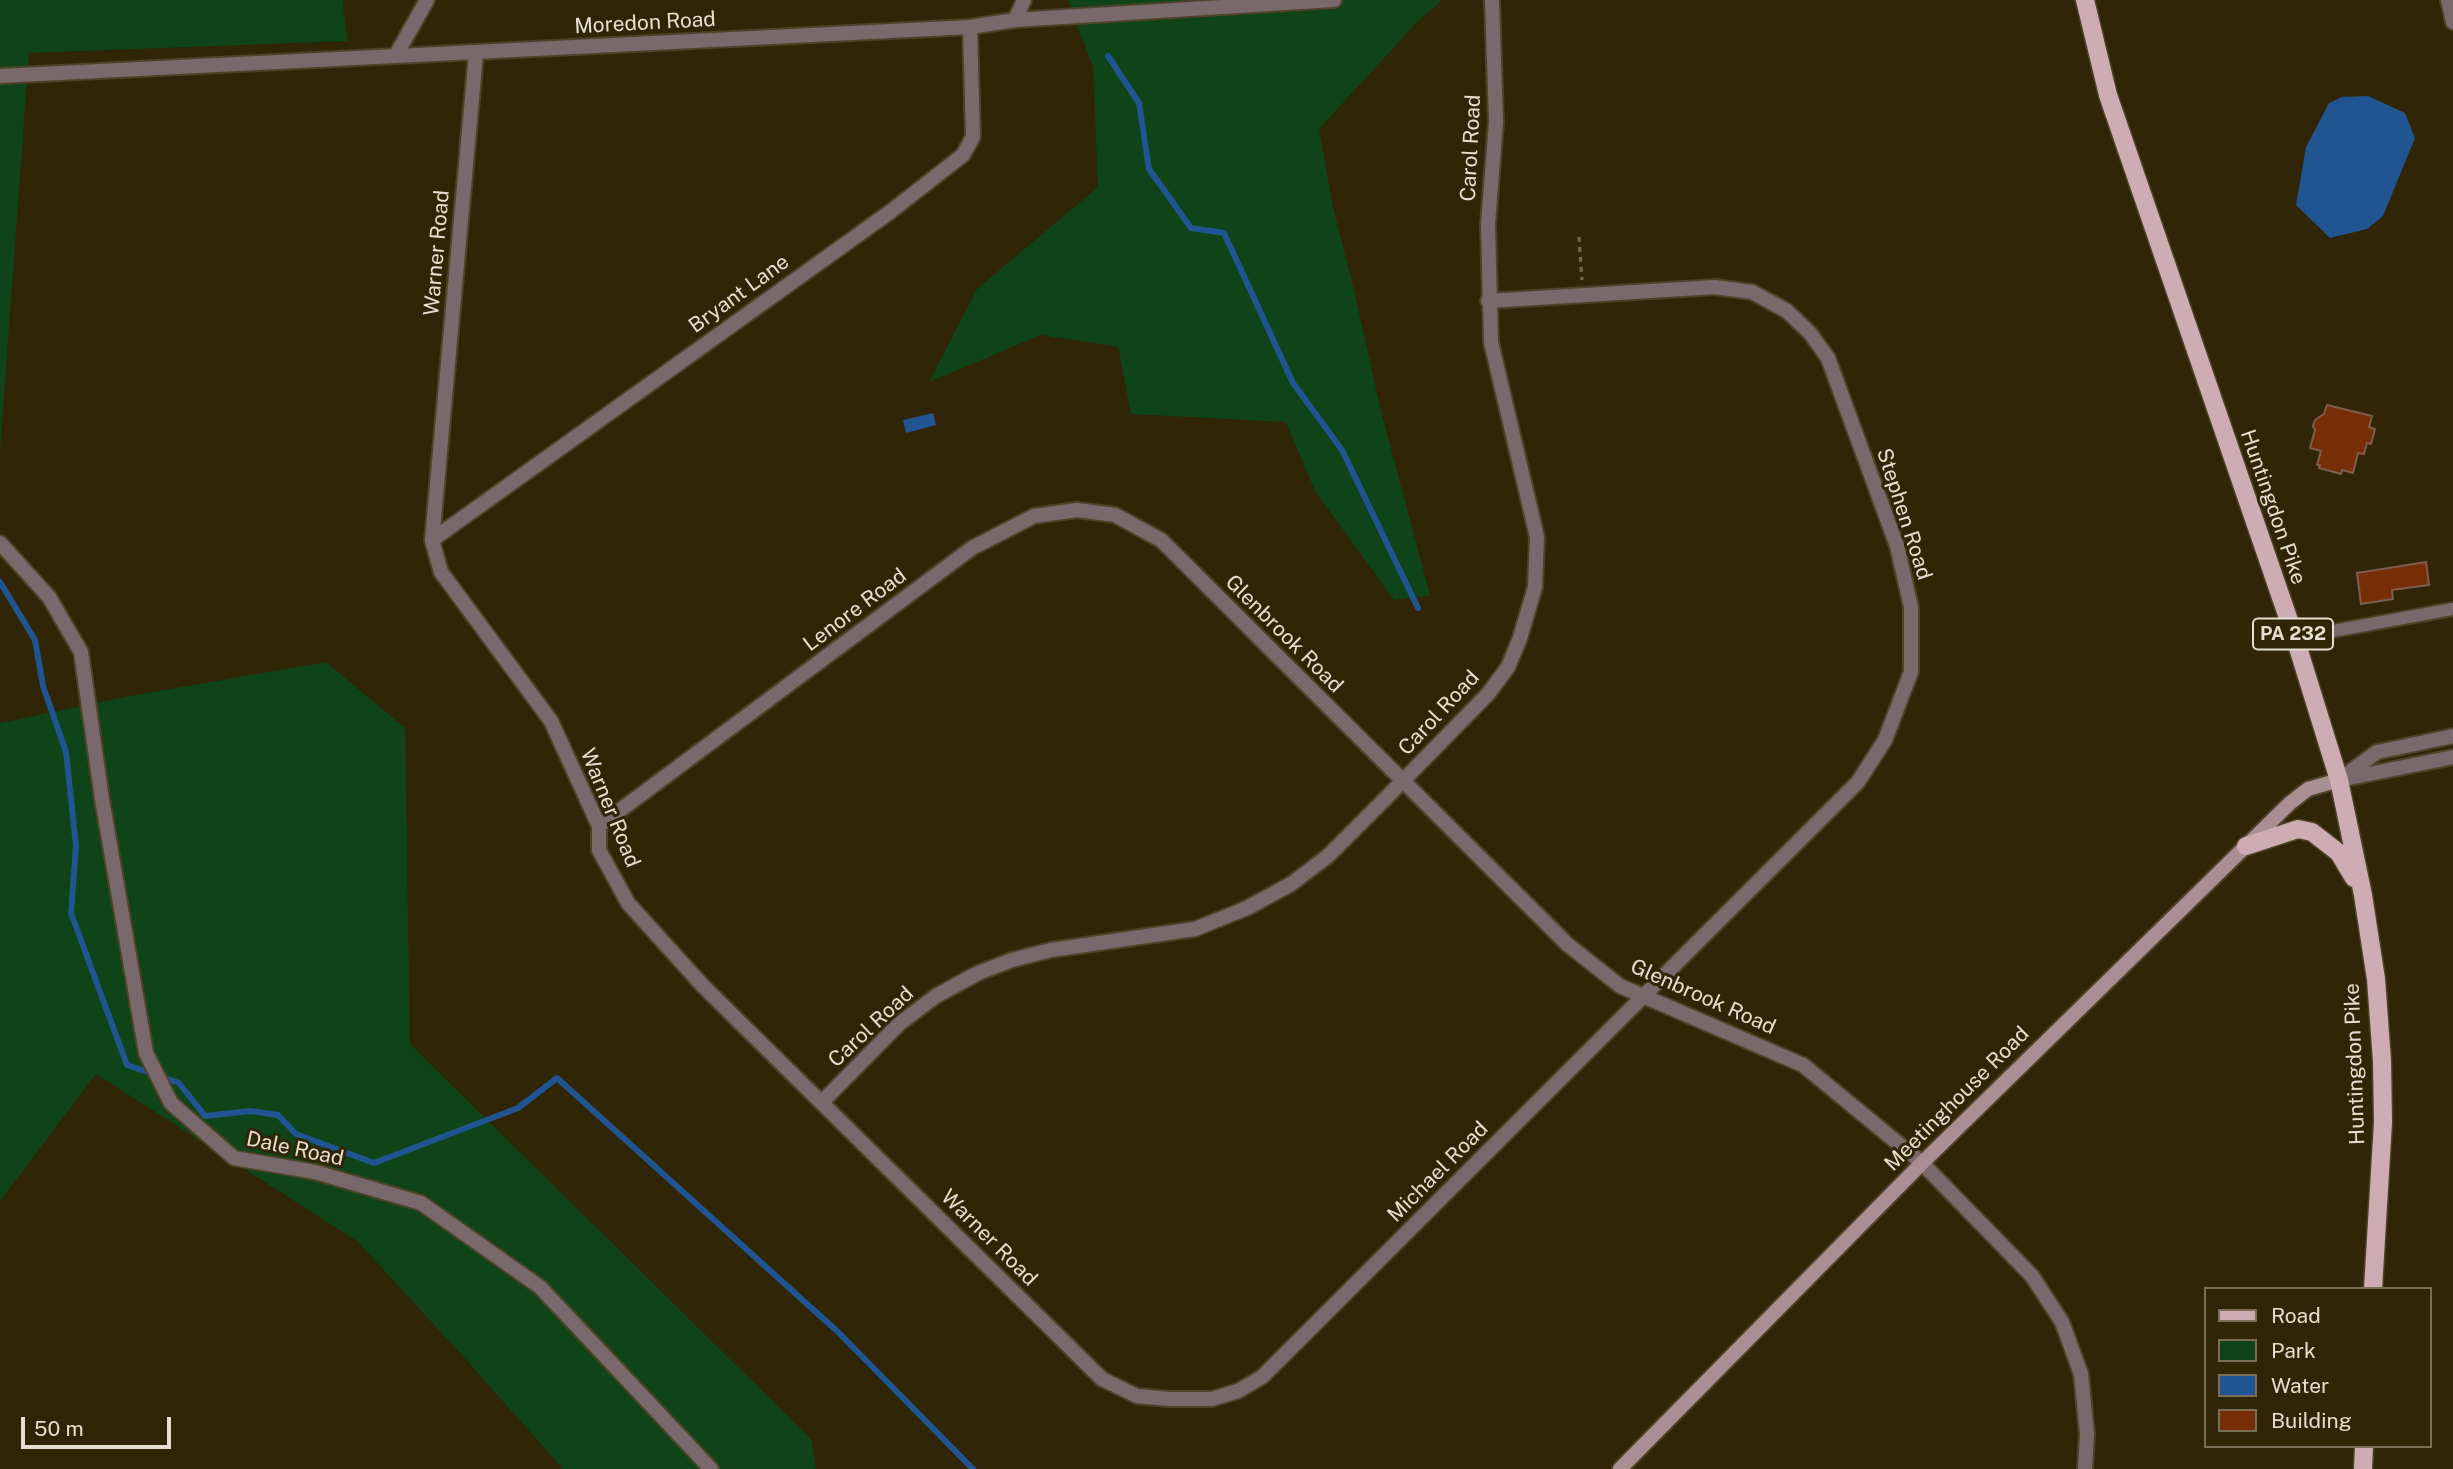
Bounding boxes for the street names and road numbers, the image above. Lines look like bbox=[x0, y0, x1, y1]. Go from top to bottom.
street label: Moredon Road bbox=[574, 7, 716, 39]
street label: Carol Road bbox=[1456, 94, 1486, 202]
street label: Warner Road bbox=[419, 189, 455, 317]
street label: Bryant Lane bbox=[684, 249, 794, 339]
street label: Huntingdon Pike bbox=[2235, 426, 2311, 588]
street label: Stephen Road bbox=[1871, 445, 1937, 583]
street label: Lenore Road bbox=[799, 563, 911, 657]
street label: Glenbrook Road bbox=[1220, 570, 1348, 698]
road number: PA 232 bbox=[2253, 618, 2333, 650]
street label: Carol Road bbox=[1393, 665, 1485, 761]
street label: Warner Road bbox=[575, 745, 645, 871]
street label: Glenbrook Road bbox=[1627, 954, 1779, 1040]
street label: Carol Road bbox=[823, 981, 919, 1073]
street label: Huntingdon Pike bbox=[2340, 983, 2370, 1145]
street label: Meetinghouse Road bbox=[1880, 1022, 2034, 1176]
street label: Michael Road bbox=[1382, 1116, 1494, 1228]
street label: Dale Road bbox=[244, 1126, 346, 1172]
street label: Warner Road bbox=[936, 1185, 1042, 1291]

